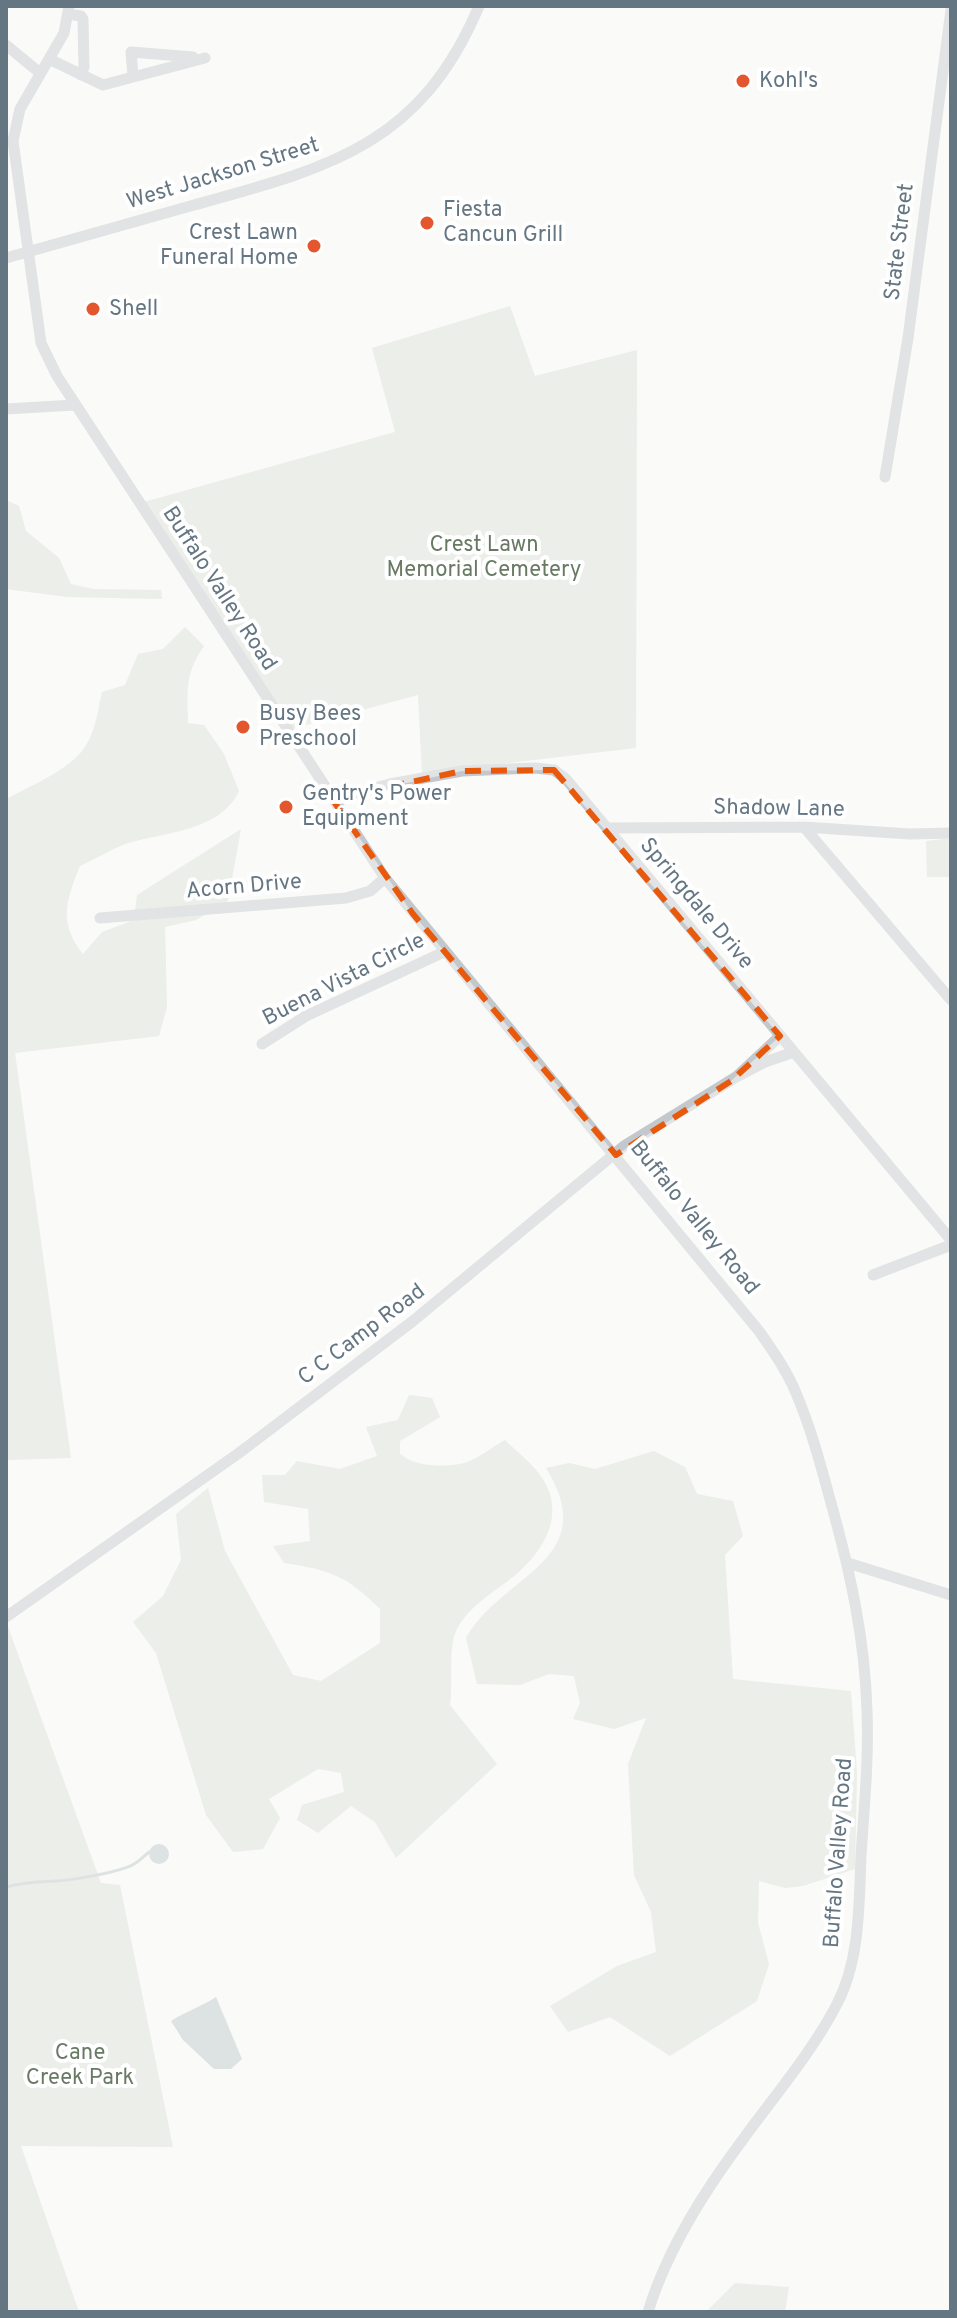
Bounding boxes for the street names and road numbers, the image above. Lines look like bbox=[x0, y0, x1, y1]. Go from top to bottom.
street label: West Jackson Street bbox=[124, 132, 322, 216]
street label: State Street bbox=[879, 182, 921, 302]
street label: Buffalo Valley Road bbox=[156, 502, 282, 676]
street label: Shadow Lane bbox=[713, 794, 845, 824]
street label: Springdale Drive bbox=[633, 833, 759, 975]
street label: Acorn Drive bbox=[185, 868, 303, 906]
street label: Buena Vista Circle bbox=[258, 927, 430, 1033]
street label: Buffalo Valley Road bbox=[624, 1135, 764, 1301]
street label: C C Camp Road bbox=[293, 1278, 431, 1392]
street label: Buffalo Valley Road bbox=[819, 1757, 859, 1949]

